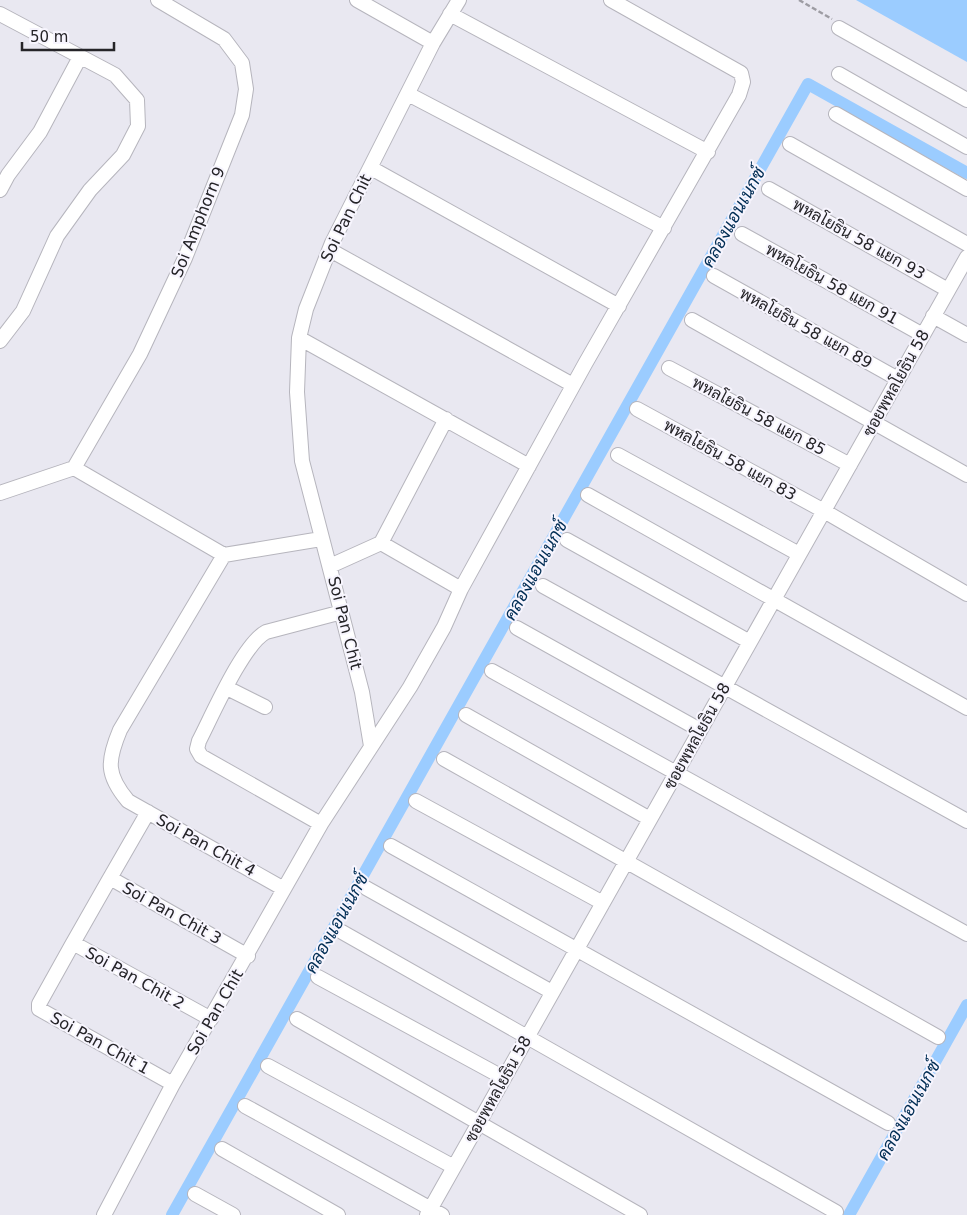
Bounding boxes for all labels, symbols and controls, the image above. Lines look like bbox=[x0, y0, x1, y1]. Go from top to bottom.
scale bar bbox=[22, 20, 115, 52]
text: 50 m bbox=[30, 28, 68, 46]
water label: คลองแอนเนกซ์ bbox=[695, 160, 771, 271]
street label: Soi Amphorn 9 bbox=[167, 164, 229, 280]
street label: Soi Pan Chit bbox=[317, 171, 375, 265]
street label: พหลโยธิน 58 แยก 93 bbox=[789, 193, 930, 283]
street label: พหลโยธิน 58 แยก 91 bbox=[762, 238, 903, 328]
street label: พหลโยธิน 58 แยก 89 bbox=[736, 282, 877, 372]
street label: ซอยพหลโยธิน 58 bbox=[857, 325, 933, 440]
street label: พหลโยธิน 58 แยก 85 bbox=[689, 371, 830, 459]
street label: พหลโยธิน 58 แยก 83 bbox=[660, 414, 801, 504]
water label: คลองแอนเนกซ์ bbox=[497, 513, 573, 624]
street label: Soi Pan Chit bbox=[324, 574, 366, 672]
street label: ซอยพหลโยธิน 58 bbox=[658, 678, 734, 793]
street label: Soi Pan Chit 4 bbox=[153, 810, 259, 880]
water label: คลองแอนเนกซ์ bbox=[298, 866, 374, 977]
street label: Soi Pan Chit 3 bbox=[119, 878, 225, 948]
street label: Soi Pan Chit 2 bbox=[82, 943, 188, 1013]
street label: Soi Pan Chit bbox=[183, 966, 247, 1058]
street label: Soi Pan Chit 1 bbox=[47, 1008, 153, 1078]
street label: ซอยพหลโยธิน 58 bbox=[459, 1031, 535, 1146]
water label: คลองแอนเนกซ์ bbox=[870, 1053, 946, 1164]

